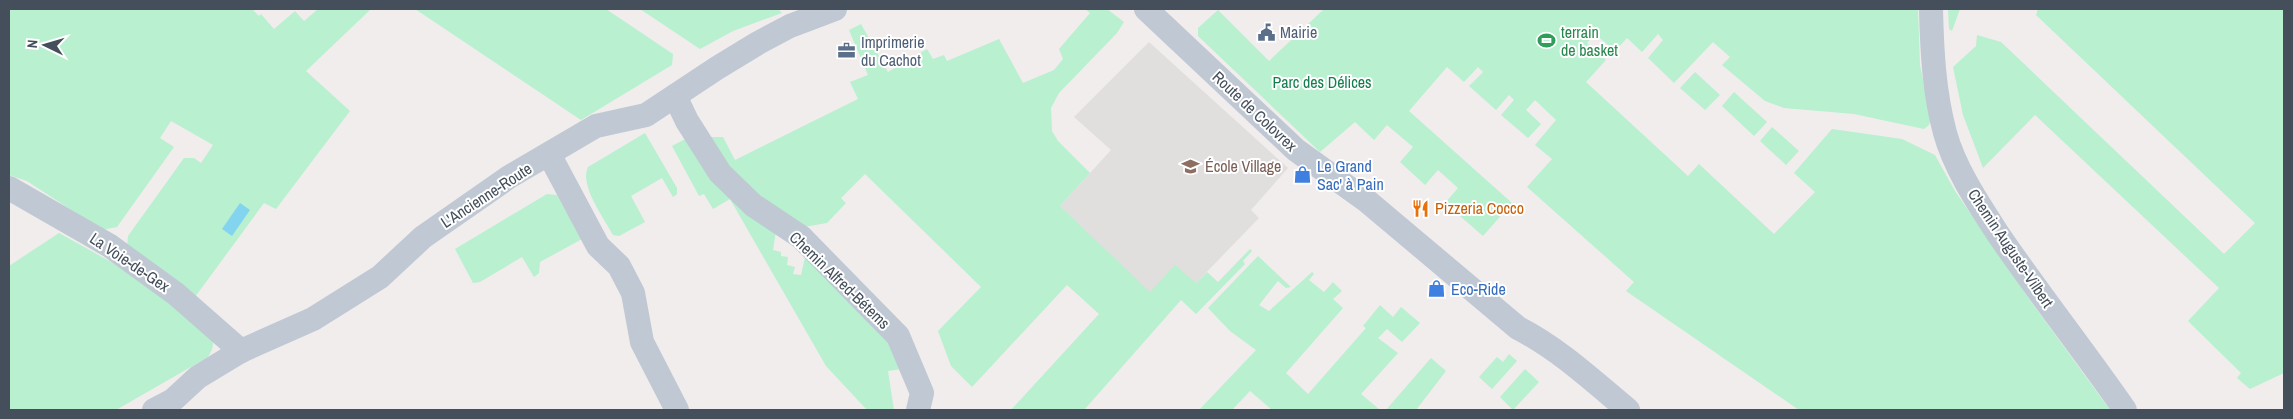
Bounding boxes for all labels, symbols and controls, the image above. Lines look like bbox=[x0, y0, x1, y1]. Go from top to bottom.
north arrow bbox=[20, 20, 70, 70]
place label: Mairie bbox=[1280, 21, 1317, 43]
place label: terrain de basket bbox=[1561, 21, 1618, 61]
public building icon: Mairie bbox=[1256, 22, 1276, 42]
place label: Imprimerie du Cachot bbox=[861, 31, 924, 71]
sports icon: terrain de basket bbox=[1537, 31, 1557, 51]
text: N bbox=[23, 39, 41, 49]
office icon: Imprimerie du Cachot bbox=[837, 41, 857, 61]
street label: Route de Colovrex bbox=[1208, 66, 1303, 156]
park label: Parc des Délices bbox=[1272, 71, 1372, 93]
place label: École Village bbox=[1205, 155, 1281, 177]
place label: Le Grand Sac' à Pain bbox=[1317, 155, 1384, 195]
school or university icon: École Village bbox=[1181, 156, 1201, 176]
street label: L'Ancienne-Route bbox=[436, 157, 536, 233]
shop icon: Le Grand Sac' à Pain bbox=[1293, 165, 1313, 185]
street label: Chemin Auguste-Vilbert bbox=[1963, 184, 2059, 312]
place label: Pizzeria Cocco bbox=[1435, 197, 1524, 219]
restaurant icon: Pizzeria Cocco bbox=[1411, 198, 1431, 218]
street label: Chemin Alfred-Bétems bbox=[785, 226, 895, 334]
street label: La Voie-de-Gex bbox=[86, 227, 175, 297]
place label: Eco-Ride bbox=[1451, 278, 1506, 300]
shop icon: Eco-Ride bbox=[1427, 279, 1447, 299]

